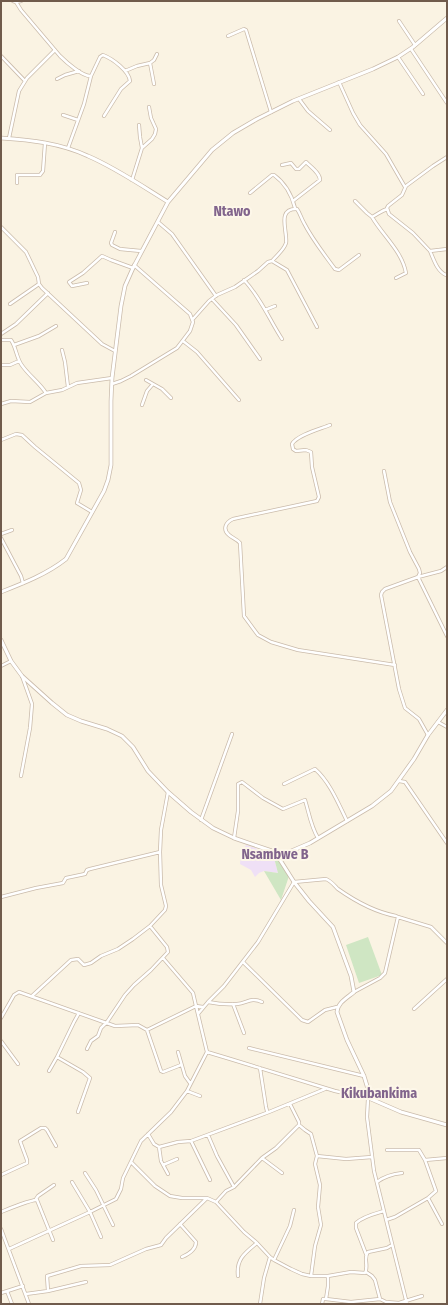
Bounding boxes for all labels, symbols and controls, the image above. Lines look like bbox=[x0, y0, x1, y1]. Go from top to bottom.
district label: Ntawo bbox=[213, 203, 251, 220]
district label: Nsambwe B bbox=[241, 846, 309, 863]
district label: Kikubankima bbox=[341, 1085, 417, 1102]

